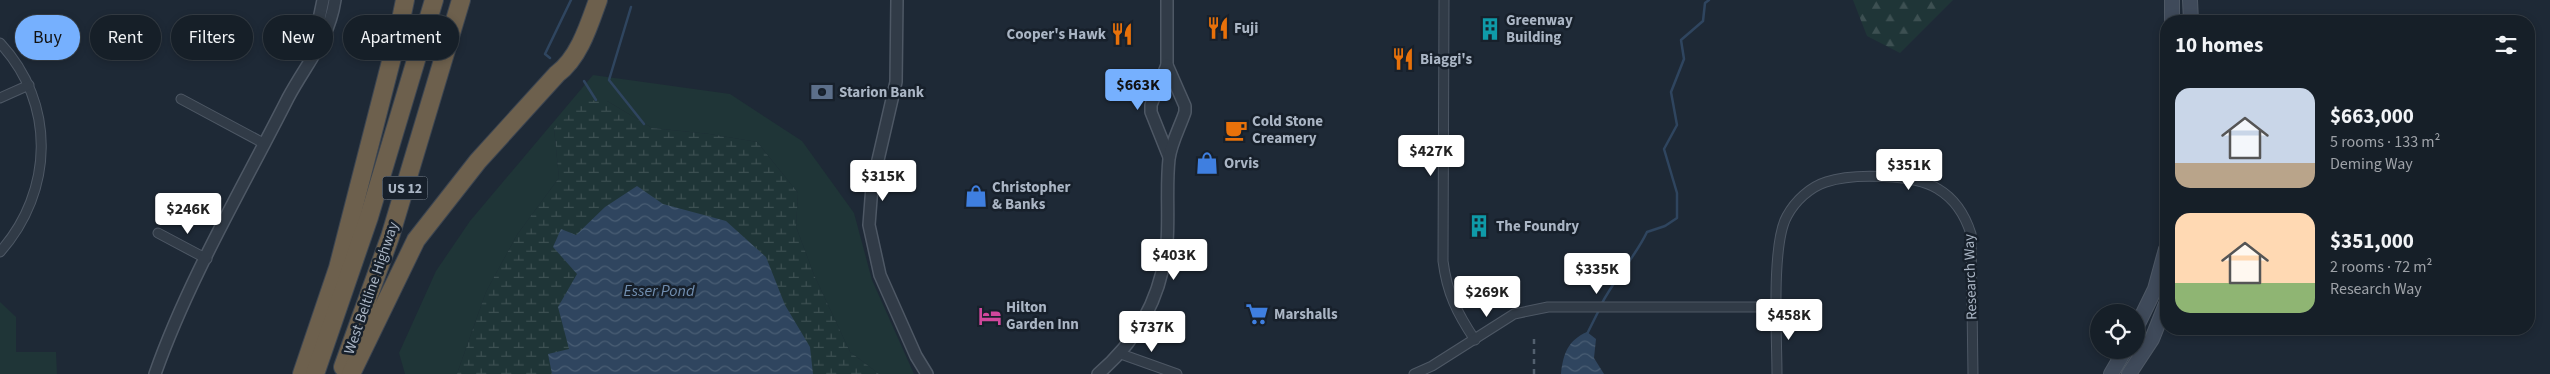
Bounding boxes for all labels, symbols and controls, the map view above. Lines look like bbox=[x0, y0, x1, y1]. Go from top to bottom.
place label: Greenway Building bbox=[1506, 10, 1573, 48]
chip: Buy bbox=[15, 15, 80, 60]
chip: Rent bbox=[90, 15, 161, 60]
chip: Filters bbox=[171, 15, 253, 60]
chip: New bbox=[263, 15, 333, 60]
chip: Apartment bbox=[343, 15, 459, 60]
restaurant icon: Fuji bbox=[1205, 15, 1231, 41]
building icon: Greenway Building bbox=[1477, 16, 1503, 42]
place label: Fuji bbox=[1234, 18, 1258, 39]
restaurant icon: Cooper's Hawk bbox=[1109, 21, 1135, 47]
place label: Cooper's Hawk bbox=[1007, 24, 1107, 45]
text: 10 homes bbox=[2175, 30, 2263, 60]
icon: filters bbox=[2492, 31, 2520, 59]
restaurant icon: Biaggi's bbox=[1390, 46, 1416, 72]
place label: Biaggi's bbox=[1420, 49, 1472, 70]
pin: $663K bbox=[1103, 68, 1173, 111]
text: $663K bbox=[1116, 74, 1160, 96]
bank icon: Starion Bank bbox=[809, 79, 835, 105]
place label: Starion Bank bbox=[839, 82, 925, 103]
text: $663,000 bbox=[2330, 101, 2414, 131]
icon: home bbox=[2215, 108, 2275, 168]
place label: Cold Stone Creamery bbox=[1252, 111, 1323, 149]
cafe icon: Cold Stone Creamery bbox=[1223, 117, 1249, 143]
text: 5 rooms · 133 m² bbox=[2330, 131, 2440, 153]
pin: $427K bbox=[1396, 134, 1466, 177]
text: $427K bbox=[1409, 140, 1453, 162]
pin: $351K bbox=[1874, 148, 1944, 191]
shop icon: Orvis bbox=[1194, 150, 1220, 176]
place label: Orvis bbox=[1224, 153, 1259, 174]
text: Deming Way bbox=[2330, 153, 2413, 175]
text: $351K bbox=[1887, 154, 1931, 176]
pin: $315K bbox=[848, 160, 918, 202]
text: $315K bbox=[861, 165, 905, 187]
road number: US 12 bbox=[382, 177, 428, 200]
place label: Christopher & Banks bbox=[992, 177, 1070, 215]
shop icon: Christopher & Banks bbox=[963, 183, 989, 209]
pin: $246K bbox=[153, 192, 223, 235]
text: $246K bbox=[166, 198, 210, 220]
building icon: The Foundry bbox=[1466, 213, 1492, 239]
place label: The Foundry bbox=[1496, 216, 1579, 237]
street label: West Beltline Highway bbox=[339, 219, 404, 357]
text: $351,000 bbox=[2330, 226, 2414, 256]
icon: home bbox=[2215, 233, 2275, 293]
street label: Research Way bbox=[1959, 234, 1982, 320]
pin: $403K bbox=[1139, 238, 1209, 281]
text: $403K bbox=[1152, 244, 1196, 266]
pin: $335K bbox=[1562, 252, 1632, 295]
text: 2 rooms · 72 m² bbox=[2330, 256, 2432, 278]
text: $335K bbox=[1575, 258, 1619, 280]
pin: $269K bbox=[1452, 276, 1522, 318]
text: Research Way bbox=[2330, 278, 2422, 300]
water label: Esser Pond bbox=[624, 280, 695, 302]
text: $269K bbox=[1465, 281, 1509, 303]
place label: Hilton Garden Inn bbox=[1006, 297, 1079, 335]
pin: $458K bbox=[1754, 298, 1824, 341]
supermarket icon: Marshalls bbox=[1244, 301, 1270, 327]
hotel icon: Hilton Garden Inn bbox=[977, 303, 1003, 329]
place label: Marshalls bbox=[1274, 304, 1338, 325]
text: $458K bbox=[1767, 304, 1811, 326]
map controls bbox=[2090, 304, 2145, 359]
button: locate bbox=[2090, 304, 2145, 359]
pin: $737K bbox=[1117, 310, 1187, 353]
text: $737K bbox=[1130, 316, 1174, 338]

